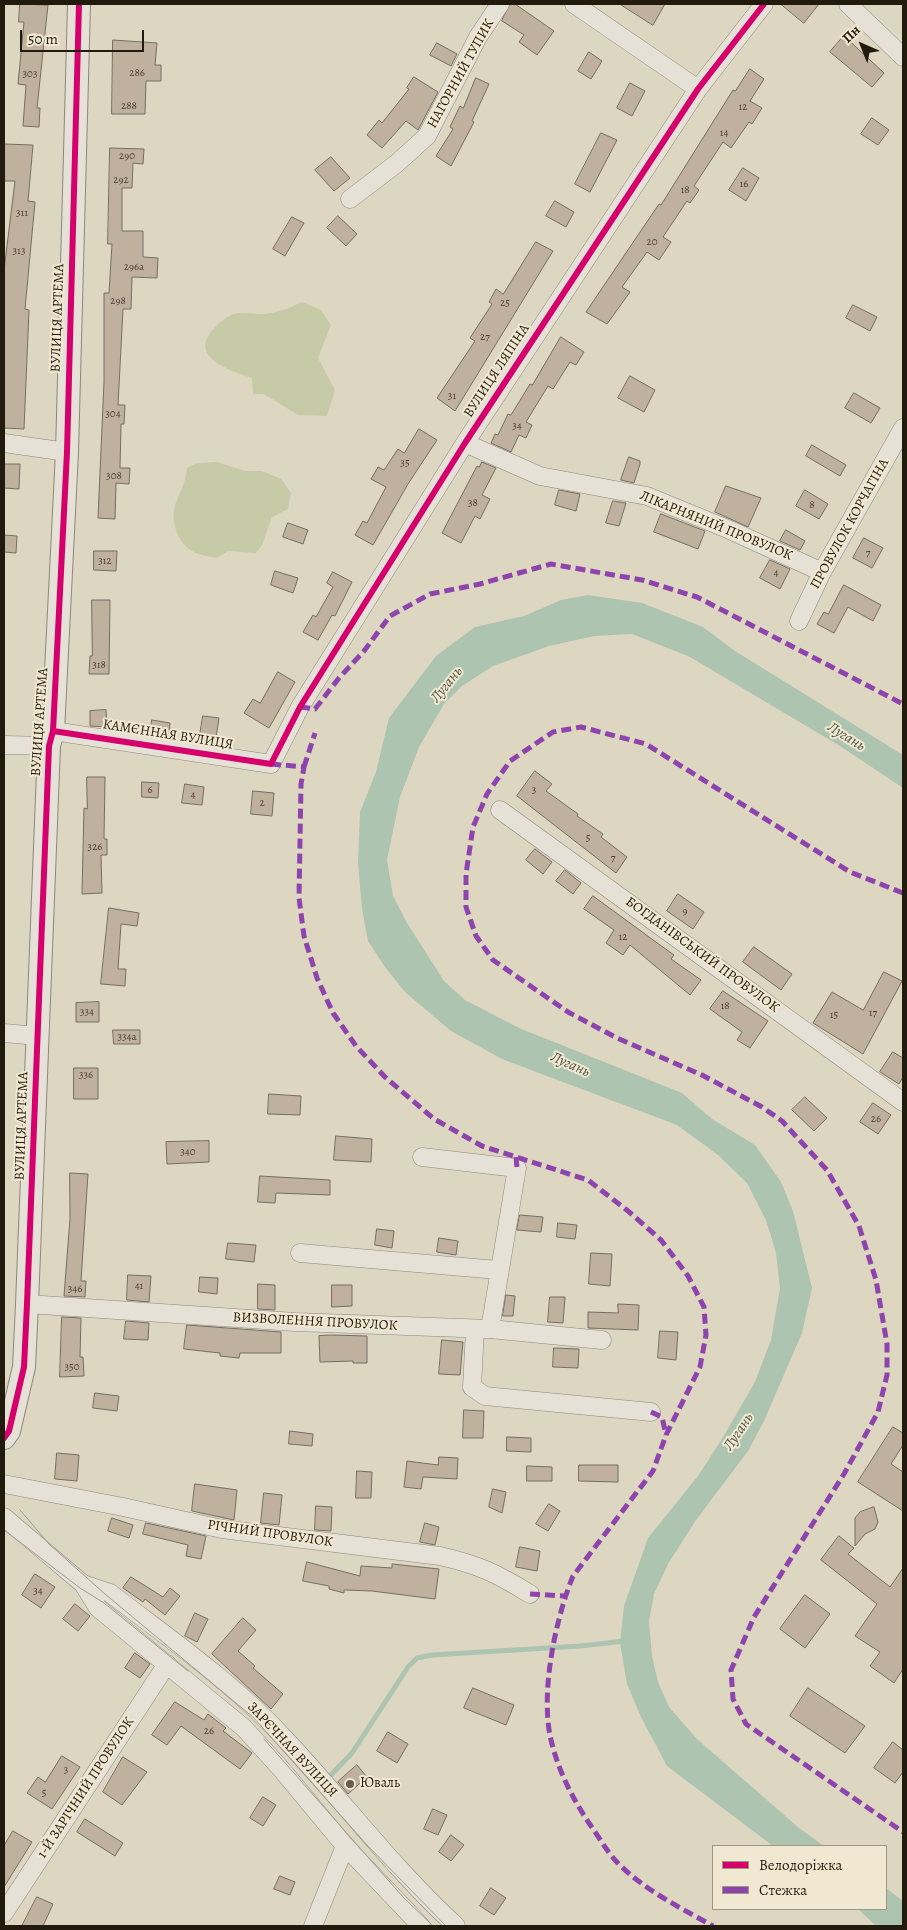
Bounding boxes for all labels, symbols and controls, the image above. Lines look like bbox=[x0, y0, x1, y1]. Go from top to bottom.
street label: НАГОРНИЙ ТУПИК bbox=[424, 17, 498, 131]
scale bar bbox=[22, 20, 146, 52]
north arrow bbox=[837, 20, 887, 70]
text: Пн bbox=[838, 21, 864, 47]
text: 50 m bbox=[28, 29, 58, 49]
house number: 286 bbox=[129, 66, 145, 80]
house number: 303 bbox=[22, 67, 38, 81]
house number: 288 bbox=[121, 99, 137, 113]
house number: 12 bbox=[739, 100, 747, 114]
house number: 14 bbox=[720, 126, 728, 140]
house number: 290 bbox=[119, 149, 135, 163]
house number: 292 bbox=[113, 173, 129, 187]
house number: 16 bbox=[740, 177, 748, 191]
house number: 18 bbox=[680, 183, 690, 197]
house number: 311 bbox=[16, 206, 28, 220]
house number: 20 bbox=[646, 235, 658, 249]
house number: 313 bbox=[13, 244, 25, 258]
house number: 296а bbox=[124, 260, 144, 274]
street label: ВУЛИЦЯ АРТЕМА bbox=[48, 263, 68, 373]
house number: 298 bbox=[110, 294, 126, 308]
house number: 25 bbox=[500, 296, 510, 310]
street label: ВУЛИЦЯ ЛЯПІНА bbox=[461, 321, 533, 421]
house number: 27 bbox=[480, 330, 490, 344]
house number: 31 bbox=[448, 389, 456, 403]
house number: 304 bbox=[105, 407, 121, 421]
house number: 34 bbox=[512, 419, 522, 433]
house number: 35 bbox=[400, 456, 410, 470]
street label: ПРОВУЛОК КОРЧАГІНА bbox=[807, 456, 893, 592]
house number: 308 bbox=[106, 469, 122, 483]
street label: ЛІКАРНЯНИЙ ПРОВУЛОК bbox=[637, 488, 795, 564]
house number: 38 bbox=[468, 496, 478, 510]
house number: 8 bbox=[809, 498, 815, 512]
house number: 7 bbox=[866, 546, 870, 560]
house number: 312 bbox=[98, 554, 112, 568]
house number: 4 bbox=[774, 566, 778, 580]
house number: 318 bbox=[92, 658, 106, 672]
water label: Лугань bbox=[427, 663, 467, 707]
street label: ВУЛИЦЯ АРТЕМА bbox=[28, 667, 52, 777]
street label: КАМЄННАЯ ВУЛИЦЯ bbox=[102, 716, 234, 754]
water label: Лугань bbox=[824, 718, 868, 756]
house number: 6 bbox=[147, 783, 153, 797]
house number: 3 bbox=[532, 783, 536, 797]
house number: 4 bbox=[191, 788, 195, 802]
house number: 2 bbox=[259, 796, 265, 810]
house number: 5 bbox=[586, 831, 590, 845]
house number: 326 bbox=[88, 840, 102, 854]
house number: 7 bbox=[611, 851, 615, 865]
street label: БОГДАНІВСЬКИЙ ПРОВУЛОК bbox=[622, 894, 782, 1016]
house number: 9 bbox=[682, 904, 688, 918]
house number: 12 bbox=[619, 930, 627, 944]
house number: 18 bbox=[720, 999, 730, 1013]
house number: 334 bbox=[80, 1005, 94, 1019]
house number: 17 bbox=[869, 1006, 877, 1020]
house number: 15 bbox=[830, 1008, 838, 1022]
house number: 334а bbox=[117, 1030, 137, 1044]
water label: Лугань bbox=[547, 1048, 593, 1082]
house number: 336 bbox=[79, 1068, 93, 1082]
street label: ВУЛИЦЯ АРТЕМА bbox=[12, 1071, 32, 1181]
house number: 26 bbox=[871, 1112, 881, 1126]
house number: 340 bbox=[180, 1145, 196, 1159]
house number: 41 bbox=[135, 1279, 143, 1293]
house number: 346 bbox=[68, 1282, 82, 1296]
street label: ВИЗВОЛЕННЯ ПРОВУЛОК bbox=[232, 1309, 398, 1335]
house number: 350 bbox=[64, 1360, 80, 1374]
water label: Лугань bbox=[720, 1410, 758, 1454]
street label: РІЧНИЙ ПРОВУЛОК bbox=[206, 1517, 334, 1551]
house number: 34 bbox=[33, 1584, 43, 1598]
street label: ЗАРЄЧНАЯ ВУЛИЦЯ bbox=[243, 1699, 341, 1801]
street label: 1-Й ЗАРІЧНИЙ ПРОВУЛОК bbox=[34, 1714, 138, 1862]
house number: 26 bbox=[204, 1724, 214, 1738]
house number: 3 bbox=[64, 1763, 68, 1777]
place label: Юваль bbox=[360, 1776, 400, 1792]
marker: Юваль bbox=[344, 1778, 356, 1790]
house number: 5 bbox=[42, 1786, 46, 1800]
legend bbox=[712, 1845, 887, 1910]
text: Велодоріжка bbox=[759, 1855, 842, 1875]
text: Стежка bbox=[759, 1880, 807, 1900]

